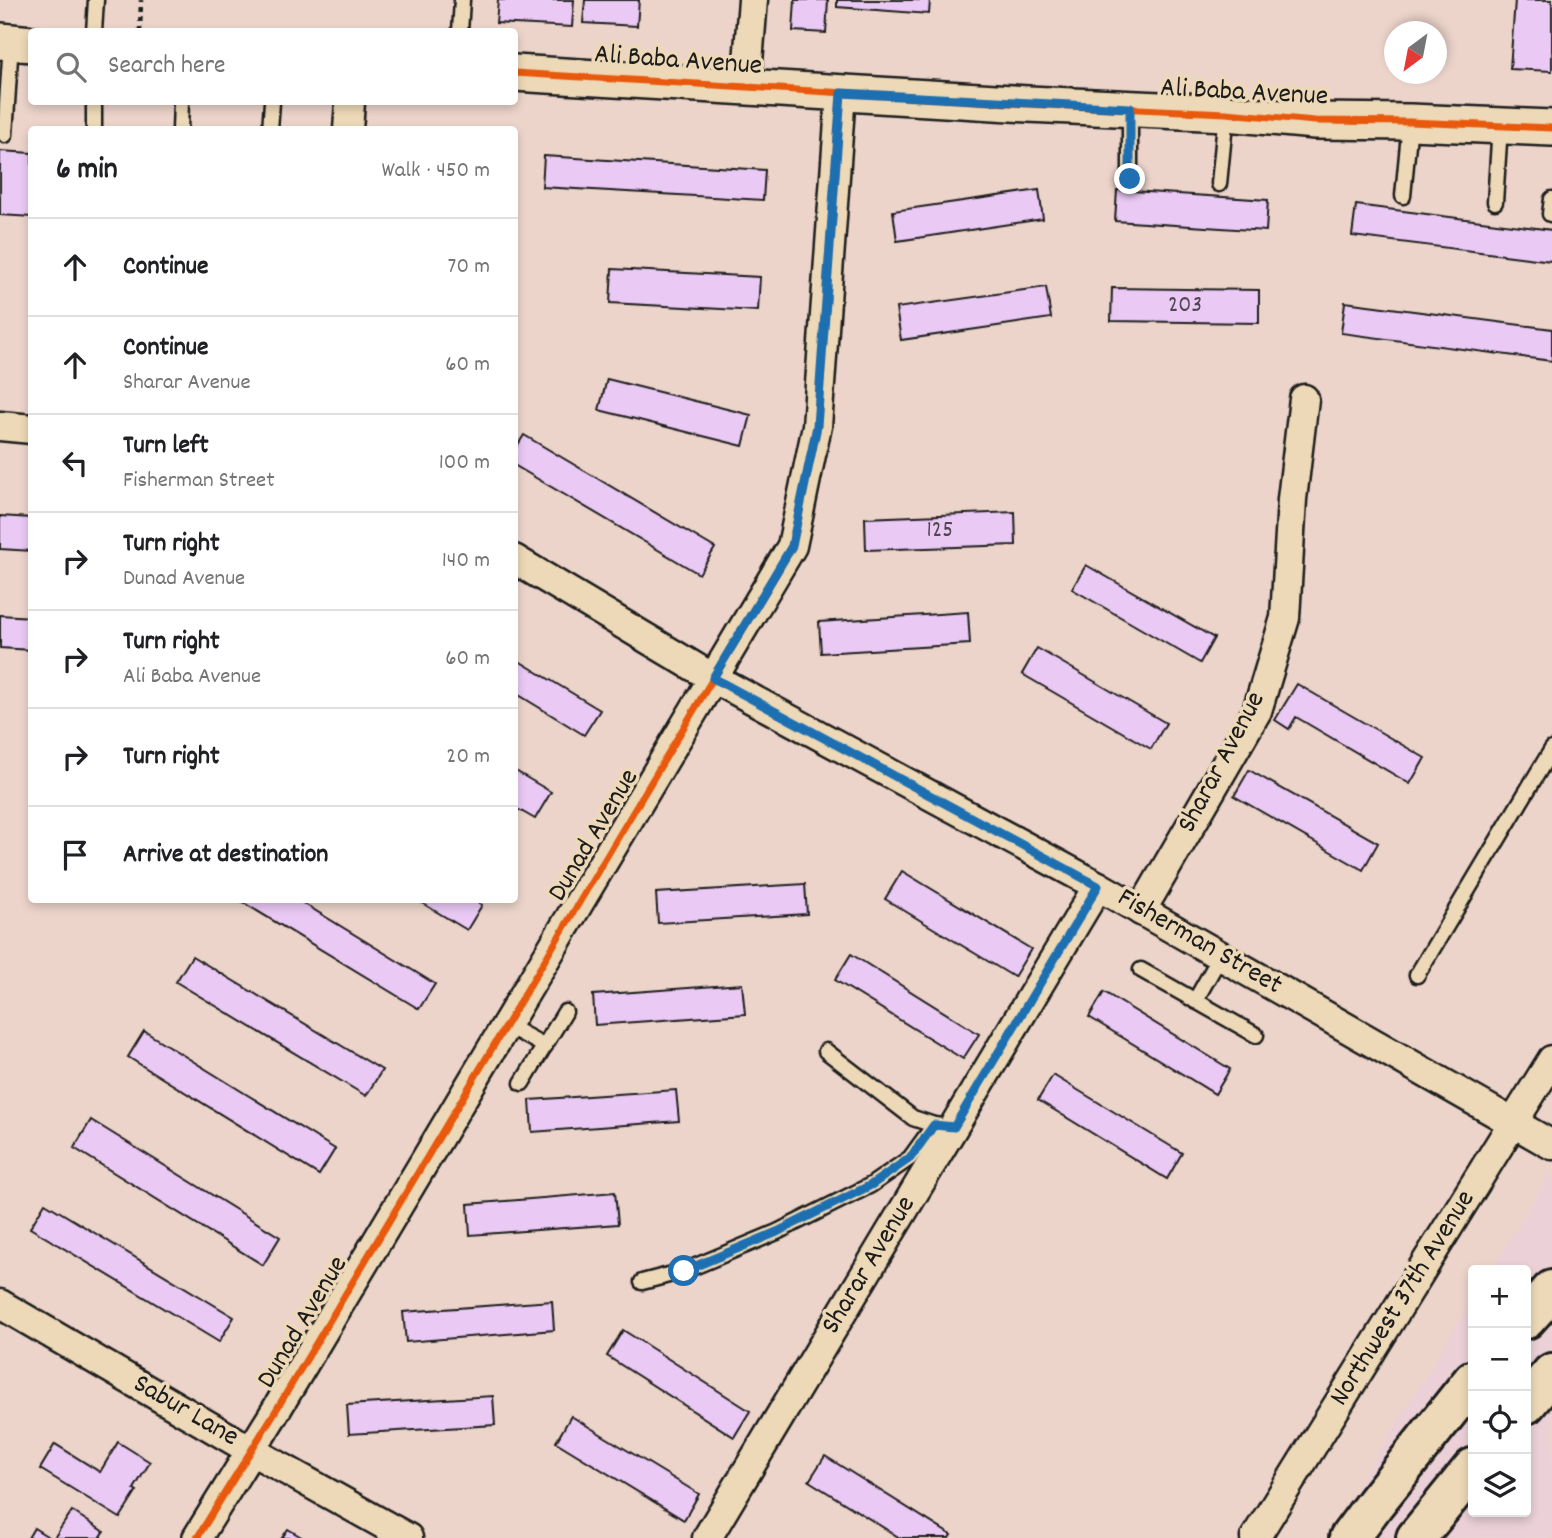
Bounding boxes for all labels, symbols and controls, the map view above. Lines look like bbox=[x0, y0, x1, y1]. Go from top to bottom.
north arrow bbox=[1384, 21, 1447, 84]
search box bbox=[28, 28, 518, 105]
street label: Ali Baba Avenue bbox=[593, 36, 763, 88]
icon: search bbox=[52, 48, 90, 86]
text: Search here bbox=[108, 48, 226, 85]
street label: Ali Baba Avenue bbox=[1159, 70, 1329, 118]
text: 6 min bbox=[56, 150, 118, 193]
text: Walk · 450 m bbox=[382, 155, 490, 188]
route end bbox=[1114, 163, 1145, 194]
icon: ahead bbox=[56, 248, 94, 286]
text: Continue bbox=[123, 249, 208, 286]
text: 70 m bbox=[448, 251, 490, 284]
house number: 203 bbox=[1168, 289, 1202, 323]
text: Continue bbox=[123, 330, 208, 367]
icon: ahead bbox=[56, 346, 94, 384]
text: 60 m bbox=[445, 349, 490, 382]
text: Sharar Avenue bbox=[123, 367, 251, 400]
text: Turn left bbox=[123, 428, 209, 465]
icon: left bbox=[56, 444, 94, 482]
text: 100 m bbox=[439, 447, 490, 480]
text: Fisherman Street bbox=[123, 465, 275, 498]
house number: 125 bbox=[927, 514, 953, 548]
text: Turn right bbox=[123, 526, 220, 563]
icon: right bbox=[56, 542, 94, 580]
text: 140 m bbox=[442, 545, 490, 578]
text: Dunad Avenue bbox=[123, 563, 245, 596]
text: Turn right bbox=[123, 624, 220, 661]
icon: right bbox=[56, 640, 94, 678]
text: 60 m bbox=[445, 643, 490, 676]
text: Ali Baba Avenue bbox=[123, 661, 261, 694]
street label: Sharar Avenue bbox=[1169, 685, 1277, 841]
icon: right bbox=[56, 738, 94, 776]
text: Turn right bbox=[123, 739, 220, 776]
text: 20 m bbox=[446, 741, 490, 774]
street label: Dunad Avenue bbox=[540, 762, 650, 910]
icon: arrive bbox=[56, 836, 94, 874]
text: Arrive at destination bbox=[123, 837, 328, 874]
street label: Fisherman Street bbox=[1109, 880, 1289, 1006]
street label: Northwest 37th Avenue bbox=[1321, 1183, 1487, 1415]
street label: Sharar Avenue bbox=[813, 1189, 927, 1343]
street label: Dunad Avenue bbox=[249, 1249, 359, 1397]
route start bbox=[668, 1255, 699, 1286]
map controls bbox=[1468, 1265, 1531, 1517]
button: + bbox=[1468, 1265, 1531, 1328]
button: − bbox=[1468, 1328, 1531, 1391]
street label: Sabur Lane bbox=[125, 1366, 245, 1458]
button: locate bbox=[1468, 1391, 1531, 1454]
button: layers bbox=[1468, 1454, 1531, 1517]

